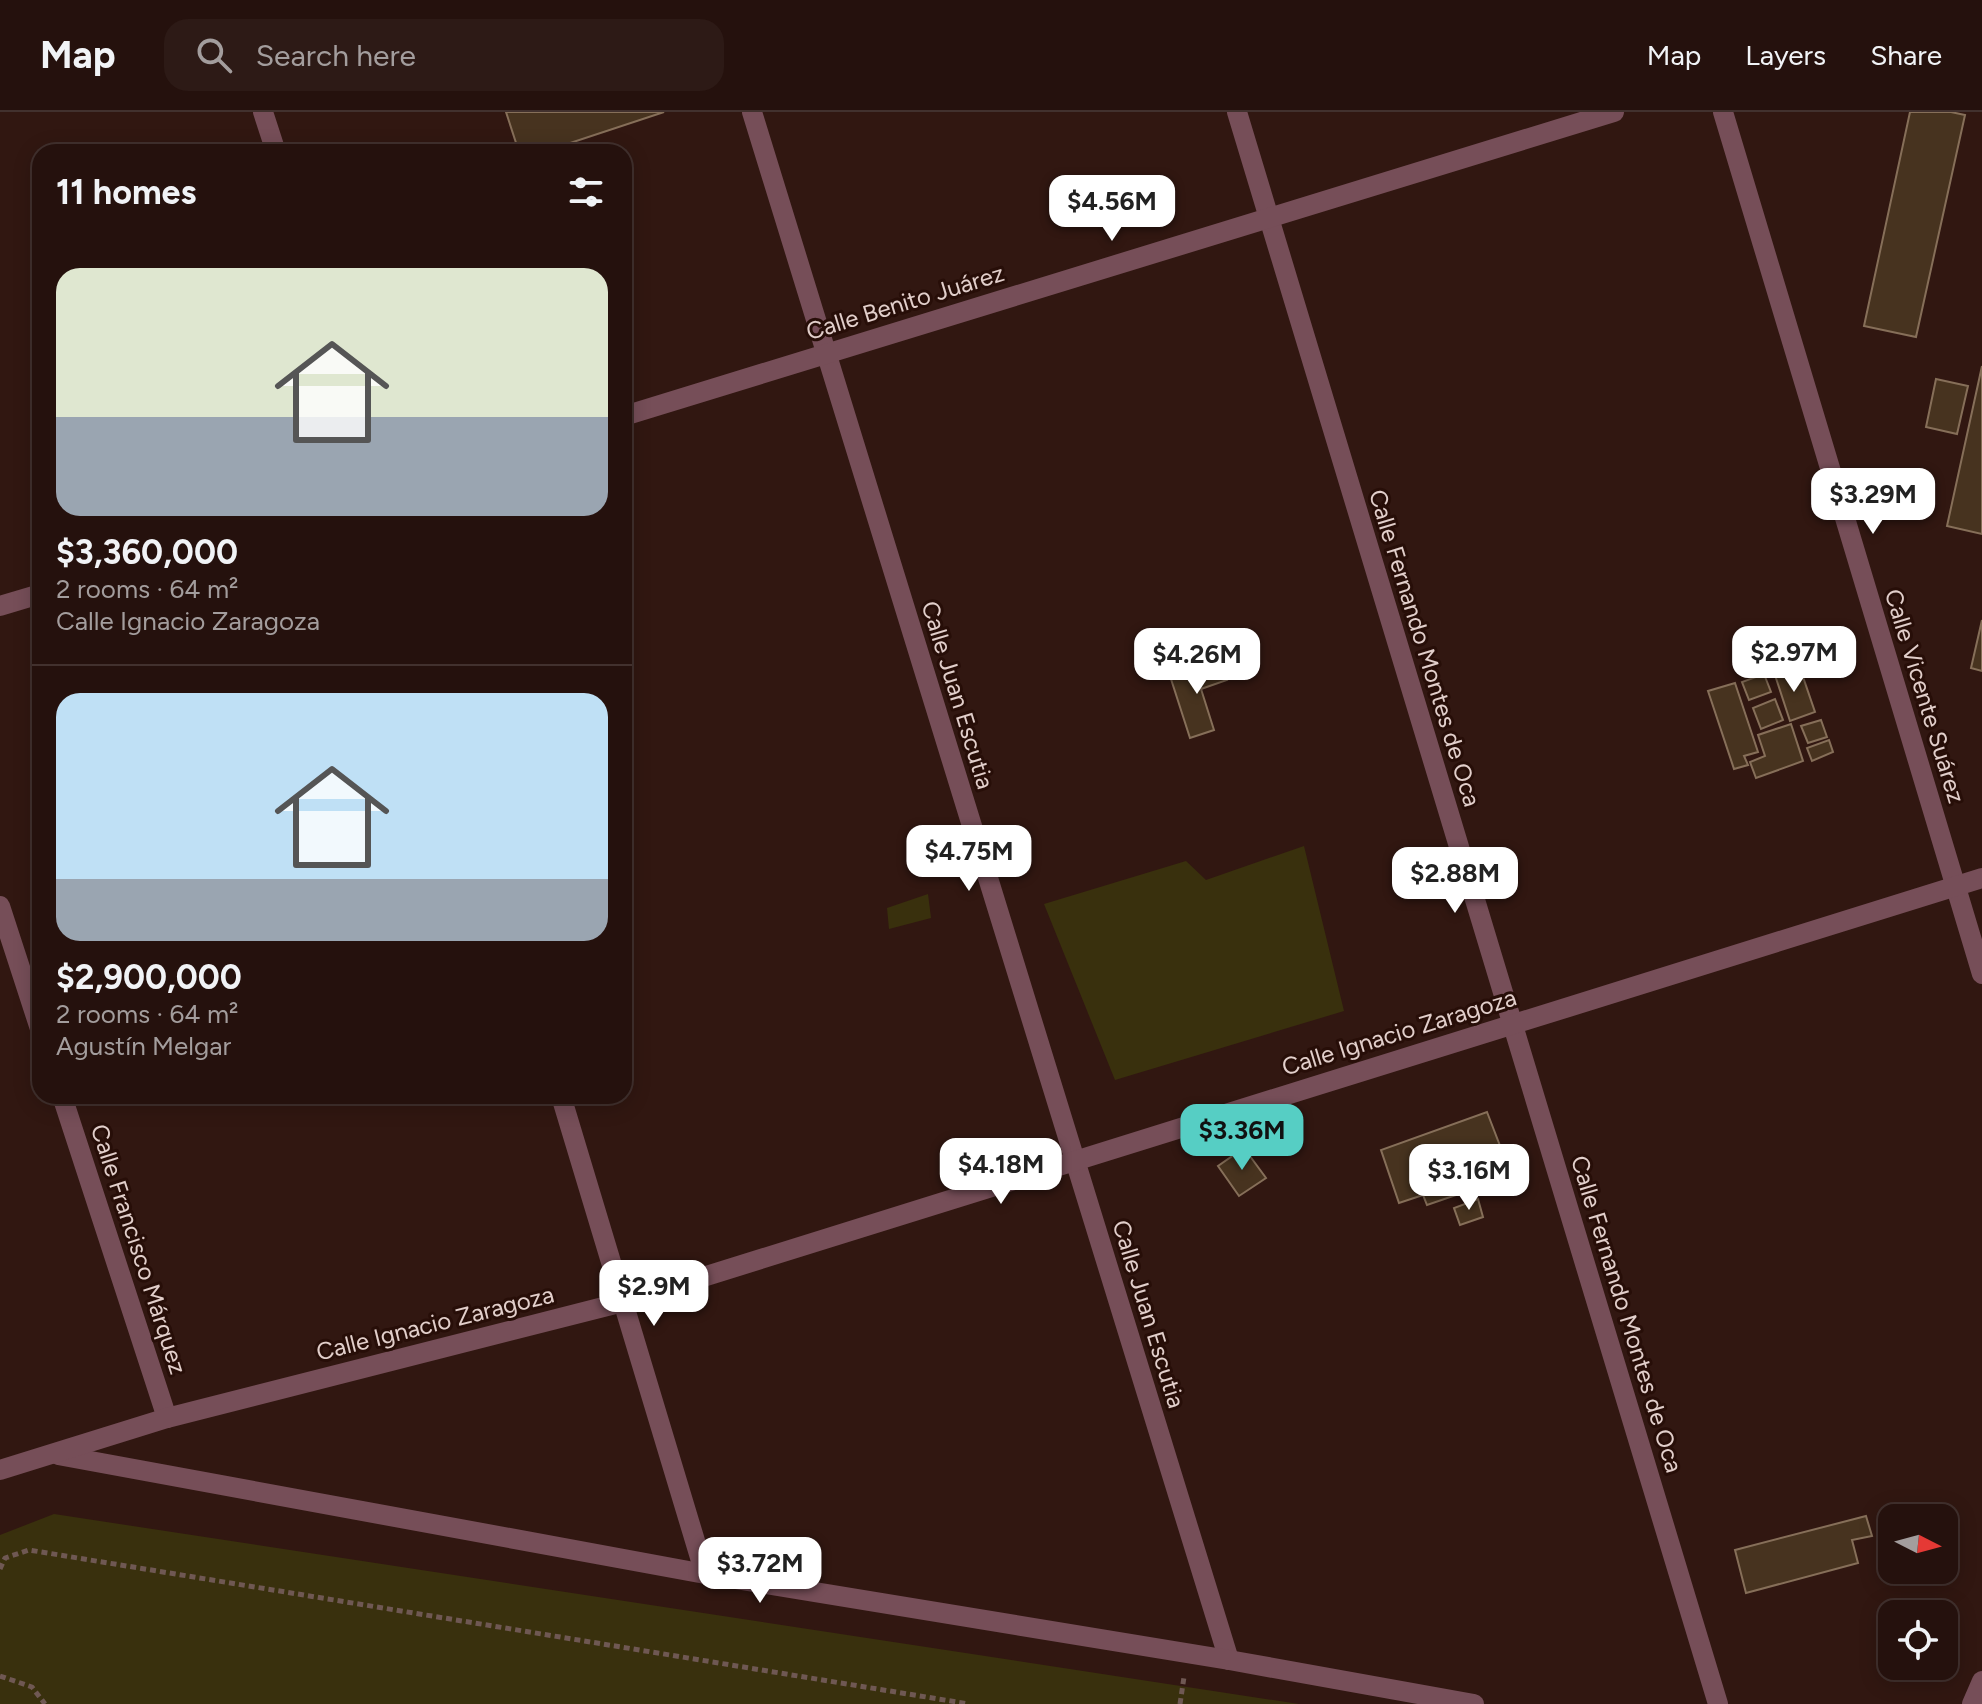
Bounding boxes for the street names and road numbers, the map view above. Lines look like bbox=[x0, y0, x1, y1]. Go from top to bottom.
street label: Calle Benito Juárez bbox=[802, 258, 1008, 346]
street label: Calle Fernando Montes de Oca bbox=[1363, 486, 1487, 810]
street label: Calle Vicente Suárez bbox=[1879, 586, 1971, 806]
street label: Calle Juan Escutia bbox=[916, 597, 1000, 793]
street label: Calle Ignacio Zaragoza bbox=[1278, 982, 1520, 1082]
street label: Calle Francisco Márquez bbox=[85, 1120, 193, 1378]
street label: Calle Fernando Montes de Oca bbox=[1565, 1152, 1689, 1476]
street label: Calle Juan Escutia bbox=[1107, 1216, 1191, 1412]
street label: Calle Ignacio Zaragoza bbox=[313, 1279, 557, 1367]

